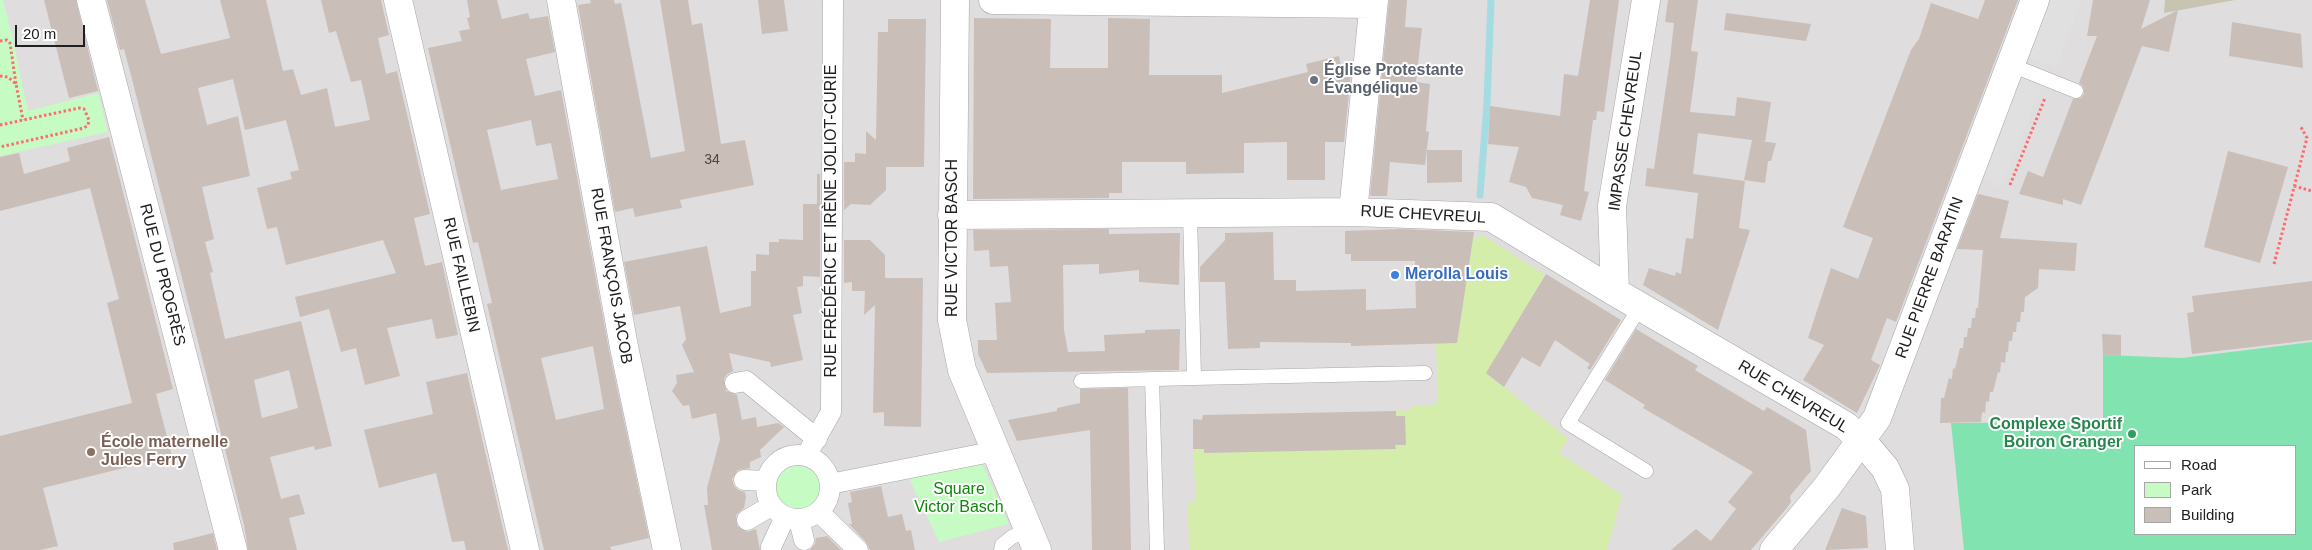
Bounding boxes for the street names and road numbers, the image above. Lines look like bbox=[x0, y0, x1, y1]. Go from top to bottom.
street label: IMPASSE CHEVREUL bbox=[1605, 50, 1647, 212]
street label: RUE FRÉDÉRIC ET IRÈNE JOLIOT-CURIE bbox=[822, 65, 842, 377]
street label: RUE VICTOR BASCH bbox=[943, 159, 963, 317]
street label: RUE FRANÇOIS JACOB bbox=[586, 186, 636, 366]
street label: RUE PIERRE BARATIN bbox=[1892, 195, 1968, 361]
street label: RUE DU PROGRÈS bbox=[135, 202, 189, 348]
street label: RUE CHEVREUL bbox=[1360, 202, 1486, 228]
street label: RUE FAILLEBIN bbox=[438, 216, 484, 334]
street label: RUE CHEVREUL bbox=[1734, 356, 1852, 438]

